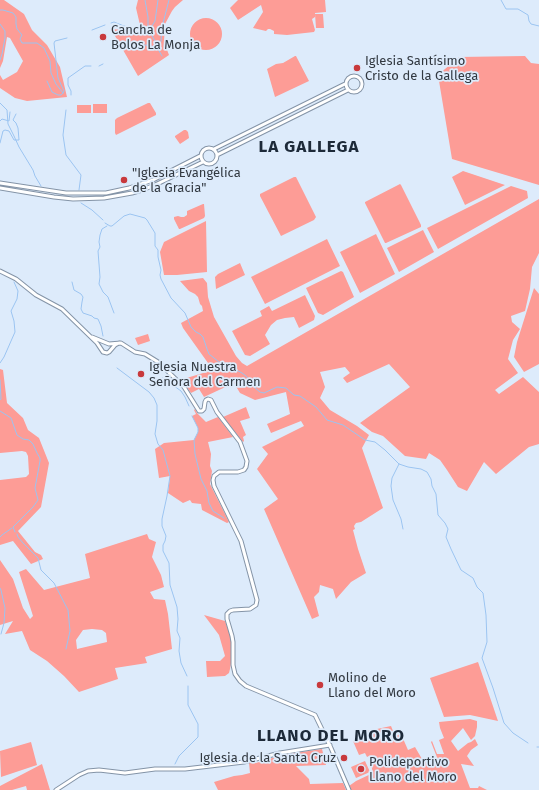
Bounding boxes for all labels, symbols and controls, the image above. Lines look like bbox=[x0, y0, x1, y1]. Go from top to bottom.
place label: Cancha de Bolos La Monja bbox=[111, 22, 200, 53]
marker: Cancha de Bolos La Monja bbox=[98, 32, 108, 42]
place label: Iglesia Santísimo Cristo de la Gallega bbox=[365, 53, 478, 84]
marker: Iglesia Santísimo Cristo de la Gallega bbox=[352, 63, 362, 73]
district label: LA GALLEGA bbox=[259, 137, 359, 157]
place label: "Iglesia Evangélica de la Gracia" bbox=[132, 165, 241, 196]
marker: "Iglesia Evangélica de la Gracia" bbox=[119, 175, 129, 185]
place label: Iglesia Nuestra Señora del Carmen bbox=[149, 359, 261, 390]
marker: Iglesia Nuestra Señora del Carmen bbox=[136, 369, 146, 379]
place label: Molino de Llano del Moro bbox=[328, 670, 416, 701]
marker: Molino de Llano del Moro bbox=[315, 680, 325, 690]
district label: LLANO DEL MORO bbox=[257, 726, 405, 746]
place label: Iglesia de la Santa Cruz bbox=[200, 750, 336, 766]
marker: Iglesia de la Santa Cruz bbox=[339, 753, 349, 763]
place label: Polideportivo Llano del Moro bbox=[369, 754, 457, 785]
marker: Polideportivo Llano del Moro bbox=[356, 764, 366, 774]

